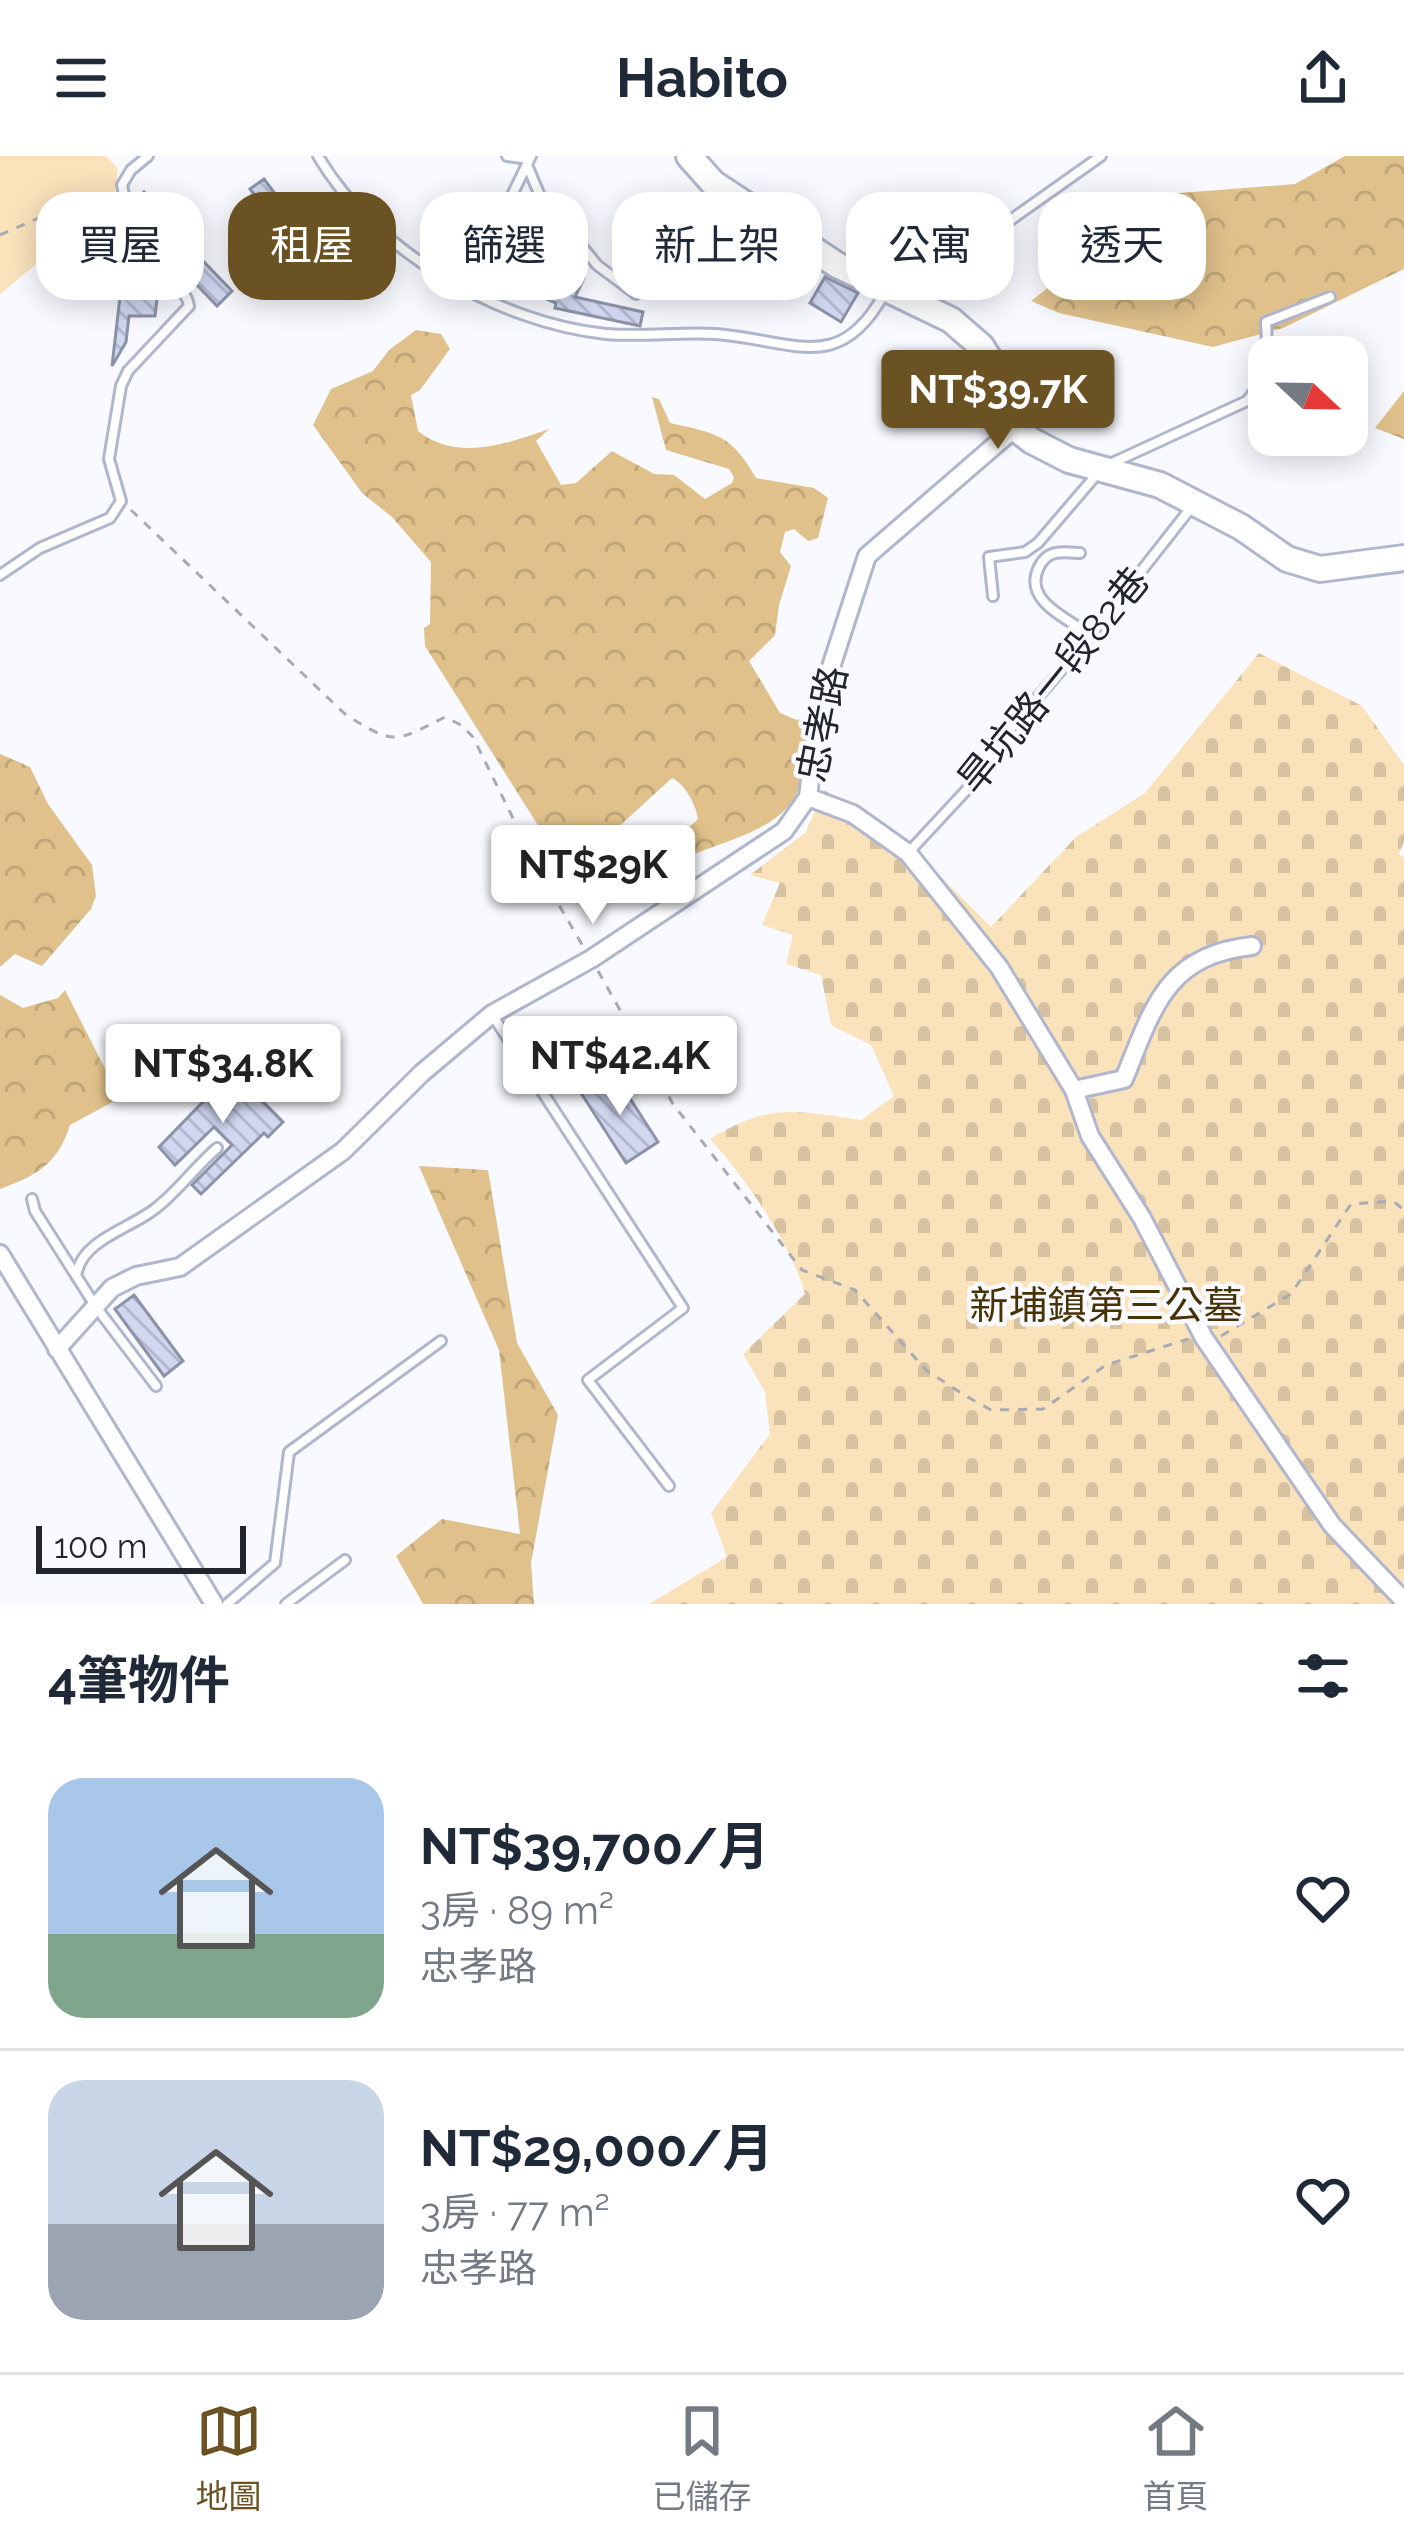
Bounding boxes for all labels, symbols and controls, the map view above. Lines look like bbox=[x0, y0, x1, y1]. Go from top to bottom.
icon: menu bbox=[48, 45, 114, 111]
icon: share bbox=[1290, 45, 1356, 111]
text: Habito bbox=[616, 46, 788, 110]
chip: 買屋 bbox=[36, 192, 204, 300]
chip: 租屋 bbox=[228, 192, 396, 300]
chip: 篩選 bbox=[420, 192, 588, 300]
chip: 新上架 bbox=[612, 192, 822, 300]
chip: 公寓 bbox=[846, 192, 1014, 300]
chip: 透天 bbox=[1038, 192, 1206, 300]
north arrow bbox=[1248, 336, 1368, 456]
map controls bbox=[1248, 336, 1368, 456]
pin: NT$39.7K bbox=[874, 350, 1122, 452]
text: NT$39.7K bbox=[908, 366, 1088, 412]
street label: 旱坑路一段82巷 bbox=[948, 558, 1158, 802]
street label: 忠孝路 bbox=[788, 662, 856, 786]
pin: NT$29K bbox=[495, 825, 691, 927]
text: NT$29K bbox=[518, 841, 668, 887]
pin: NT$42.4K bbox=[496, 1016, 744, 1118]
pin: NT$34.8K bbox=[99, 1024, 347, 1126]
text: NT$42.4K bbox=[530, 1032, 710, 1078]
text: NT$34.8K bbox=[133, 1040, 313, 1086]
park label: 新埔鎮第三公墓 bbox=[969, 1282, 1243, 1328]
scale bar bbox=[36, 1520, 246, 1573]
text: 100 m bbox=[54, 1527, 147, 1566]
icon: filters bbox=[1290, 1643, 1356, 1709]
text: 4筆物件 bbox=[48, 1650, 230, 1710]
text: NT$39,700/月 bbox=[420, 1816, 769, 1876]
icon: home bbox=[144, 1826, 288, 1970]
icon: heart bbox=[1290, 1865, 1356, 1931]
text: 3房 · 89 m² bbox=[420, 1887, 614, 1933]
text: 忠孝路 bbox=[420, 1943, 537, 1989]
text: NT$29,000/月 bbox=[420, 2118, 773, 2178]
icon: home bbox=[144, 2128, 288, 2272]
icon: heart bbox=[1290, 2167, 1356, 2233]
text: 3房 · 77 m² bbox=[420, 2189, 610, 2235]
text: 忠孝路 bbox=[420, 2245, 537, 2291]
tab: 地圖 bbox=[196, 2398, 262, 2518]
tab: 已儲存 bbox=[653, 2398, 752, 2518]
tab: 首頁 bbox=[1143, 2398, 1209, 2518]

